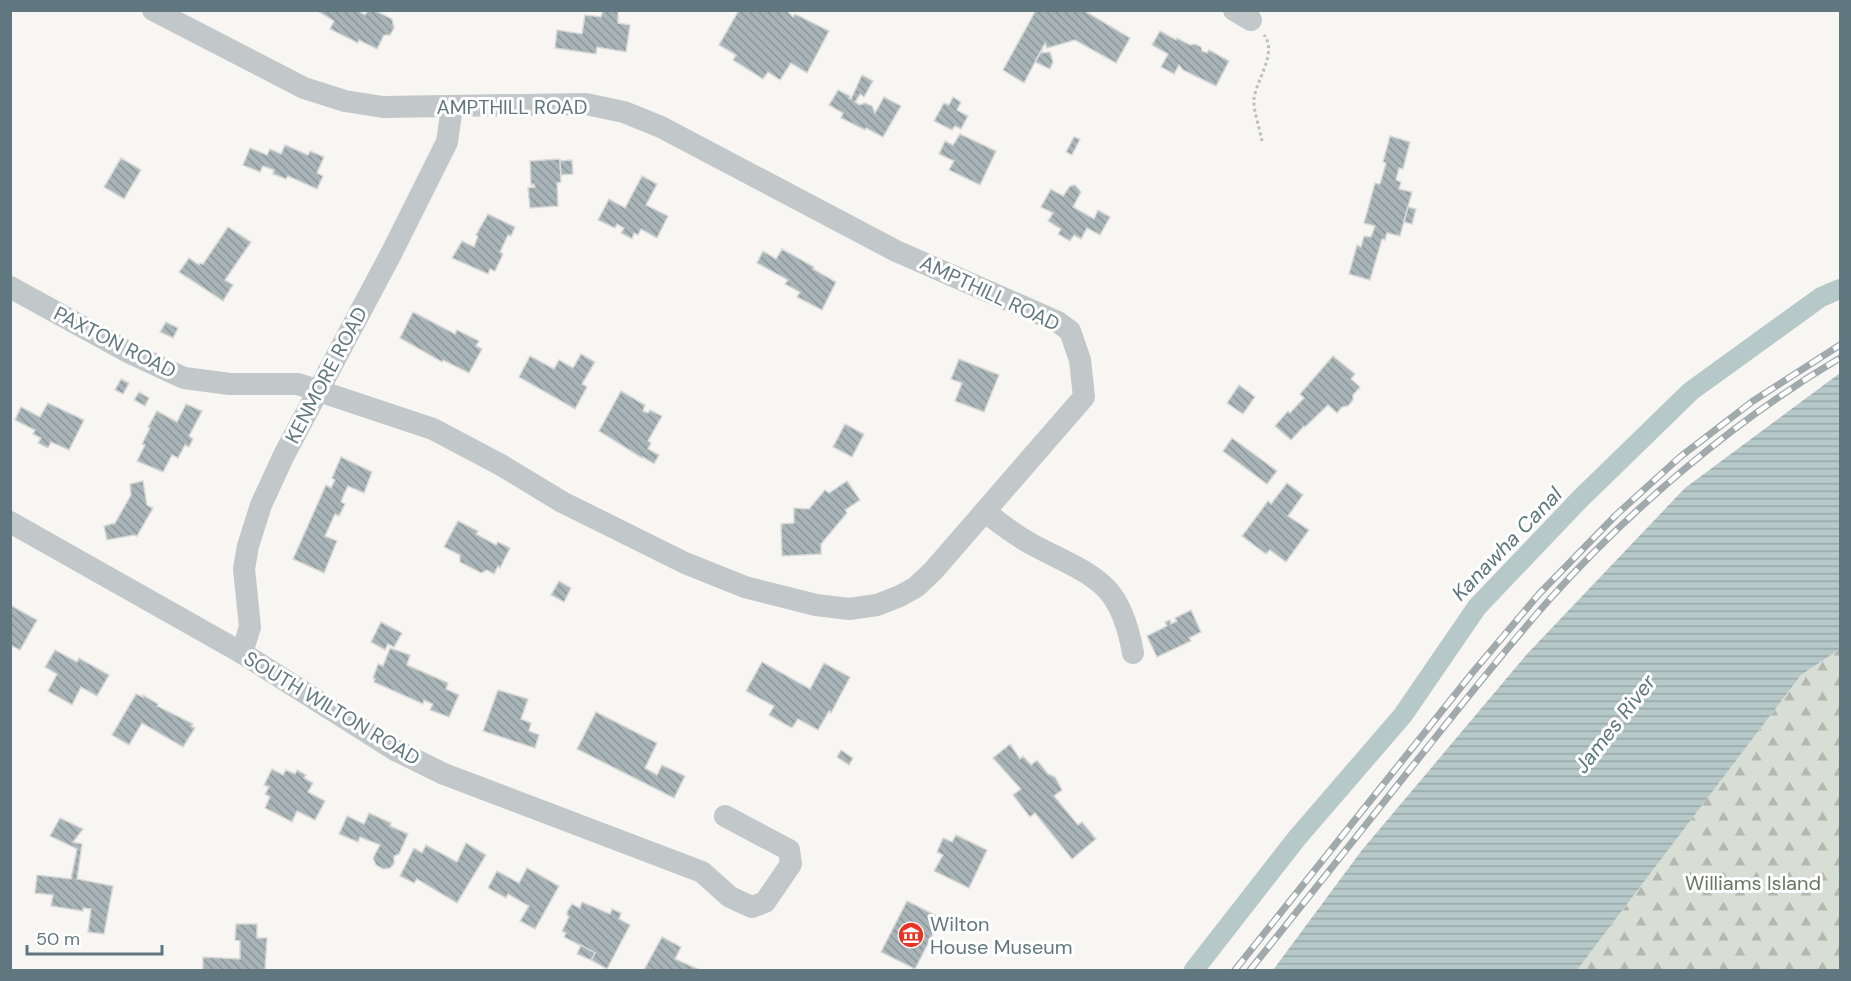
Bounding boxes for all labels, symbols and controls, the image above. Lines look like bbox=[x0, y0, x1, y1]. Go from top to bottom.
street label: AMPTHILL ROAD bbox=[436, 94, 588, 120]
street label: AMPTHILL ROAD bbox=[916, 249, 1064, 337]
street label: PAXTON ROAD bbox=[50, 300, 180, 384]
street label: KENMORE ROAD bbox=[279, 302, 373, 448]
water label: Kanawha Canal bbox=[1446, 481, 1569, 607]
street label: SOUTH WILTON ROAD bbox=[239, 645, 425, 771]
water label: James River bbox=[1568, 668, 1663, 779]
park label: Williams Island bbox=[1685, 870, 1821, 896]
place label: Wilton House Museum bbox=[930, 911, 1073, 960]
scale bar bbox=[27, 918, 162, 956]
museum icon: Wilton House Museum bbox=[896, 920, 926, 950]
text: 50 m bbox=[36, 927, 80, 951]

